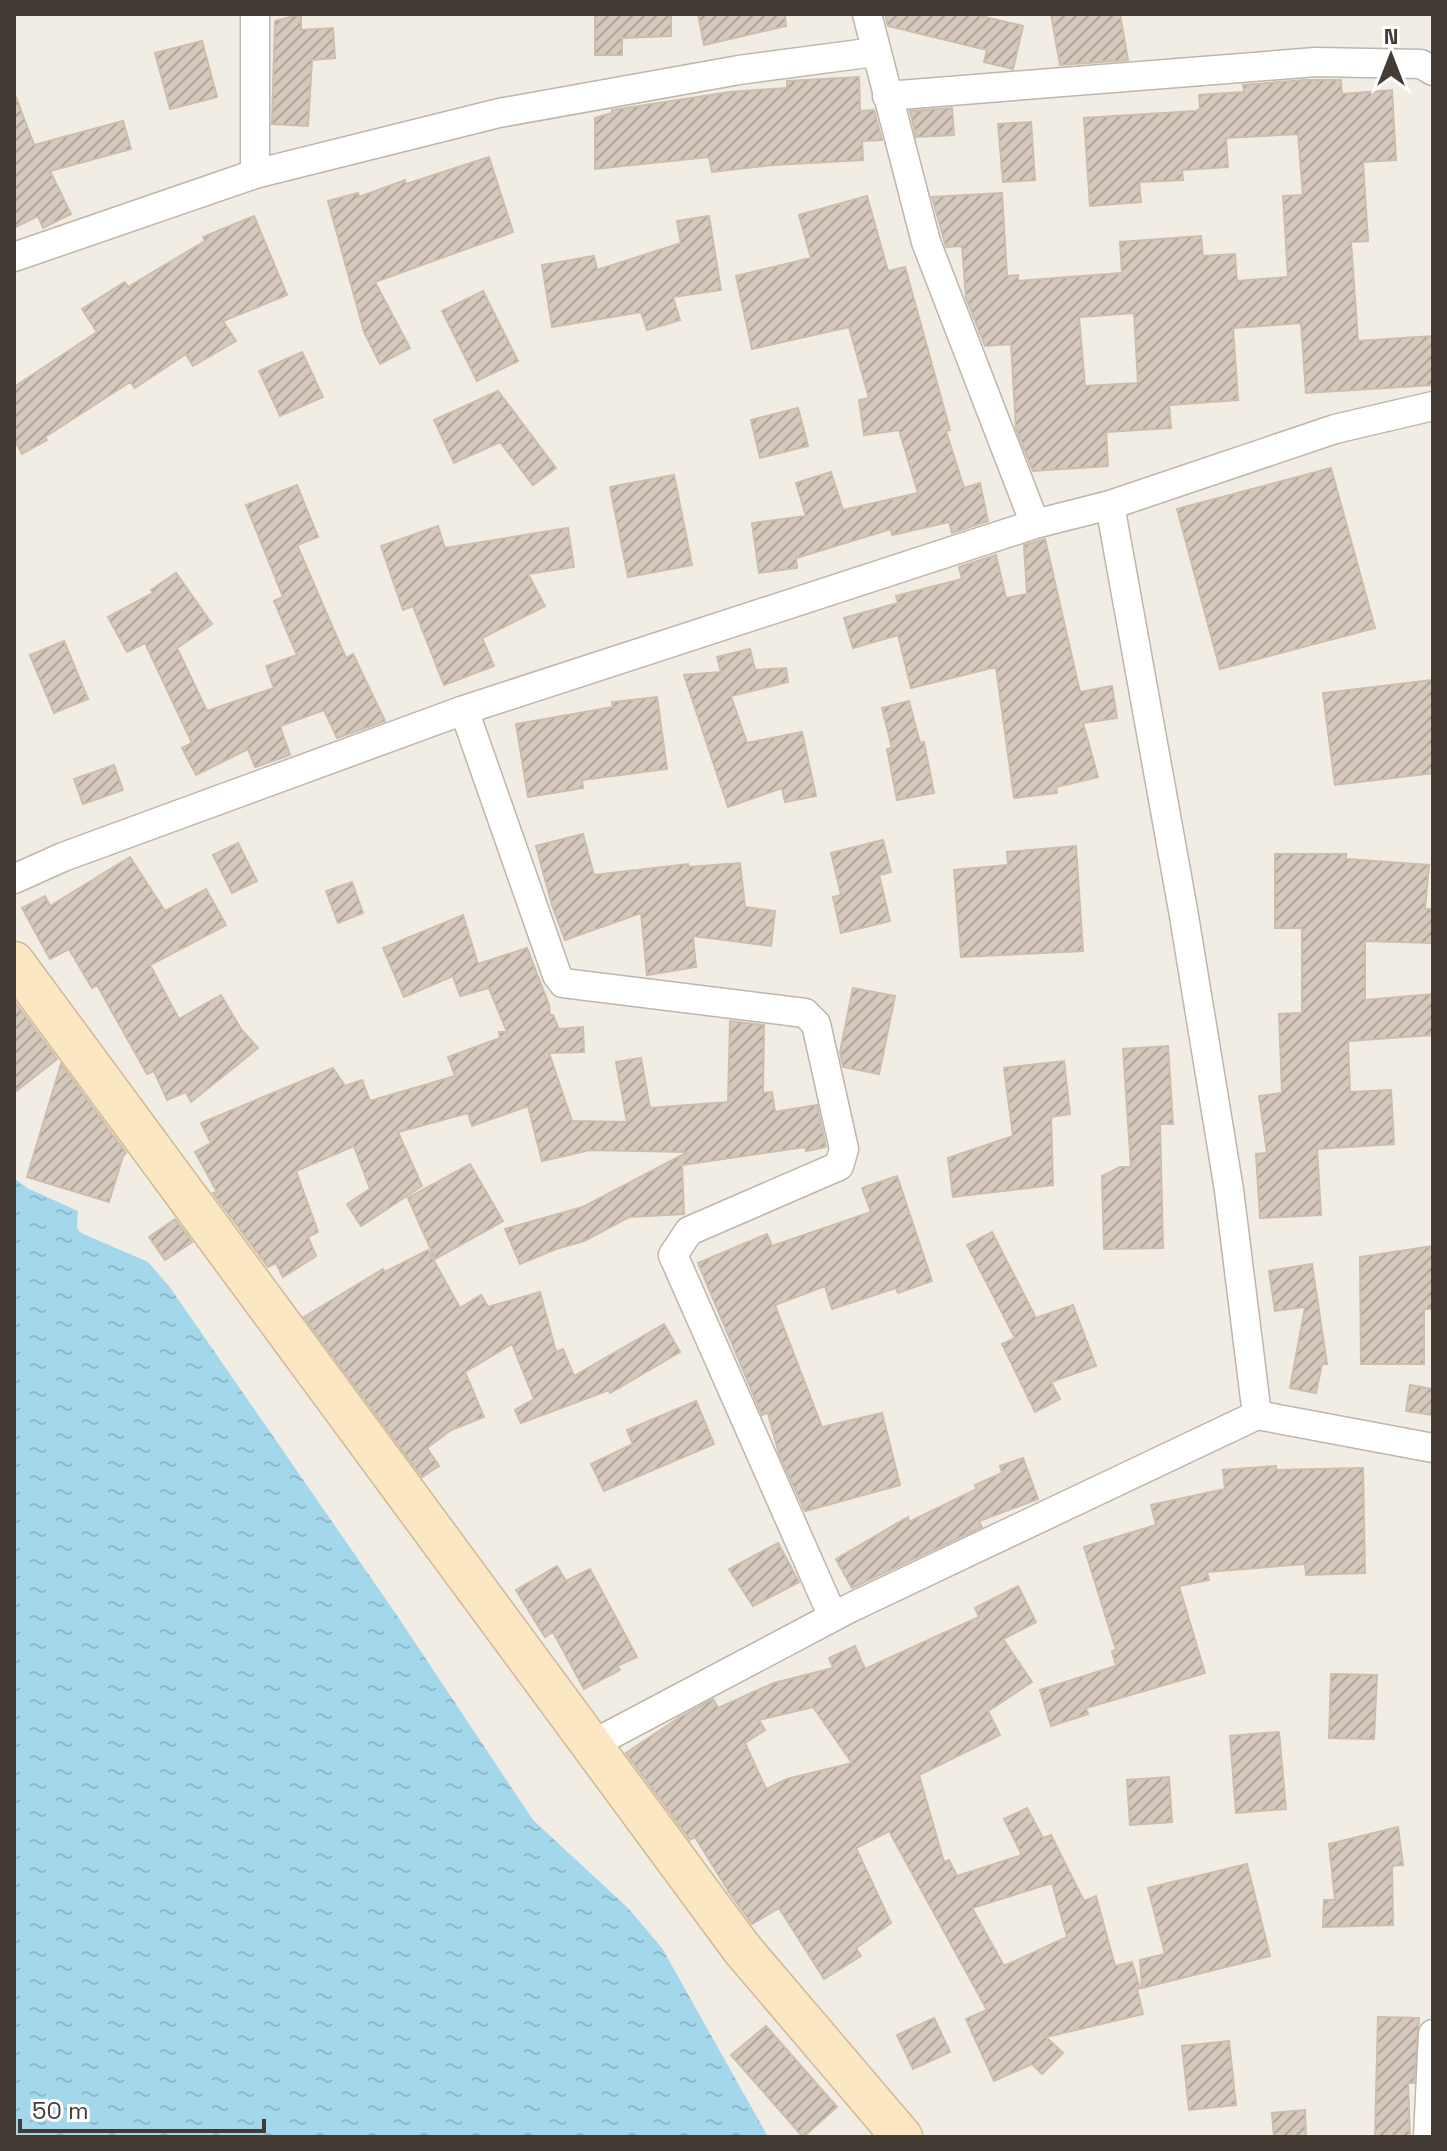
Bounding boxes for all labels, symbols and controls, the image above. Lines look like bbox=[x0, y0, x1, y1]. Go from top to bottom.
north arrow bbox=[1351, 16, 1431, 96]
text: N bbox=[1384, 22, 1398, 50]
scale bar bbox=[20, 2083, 264, 2133]
text: 50 m bbox=[32, 2095, 89, 2126]

